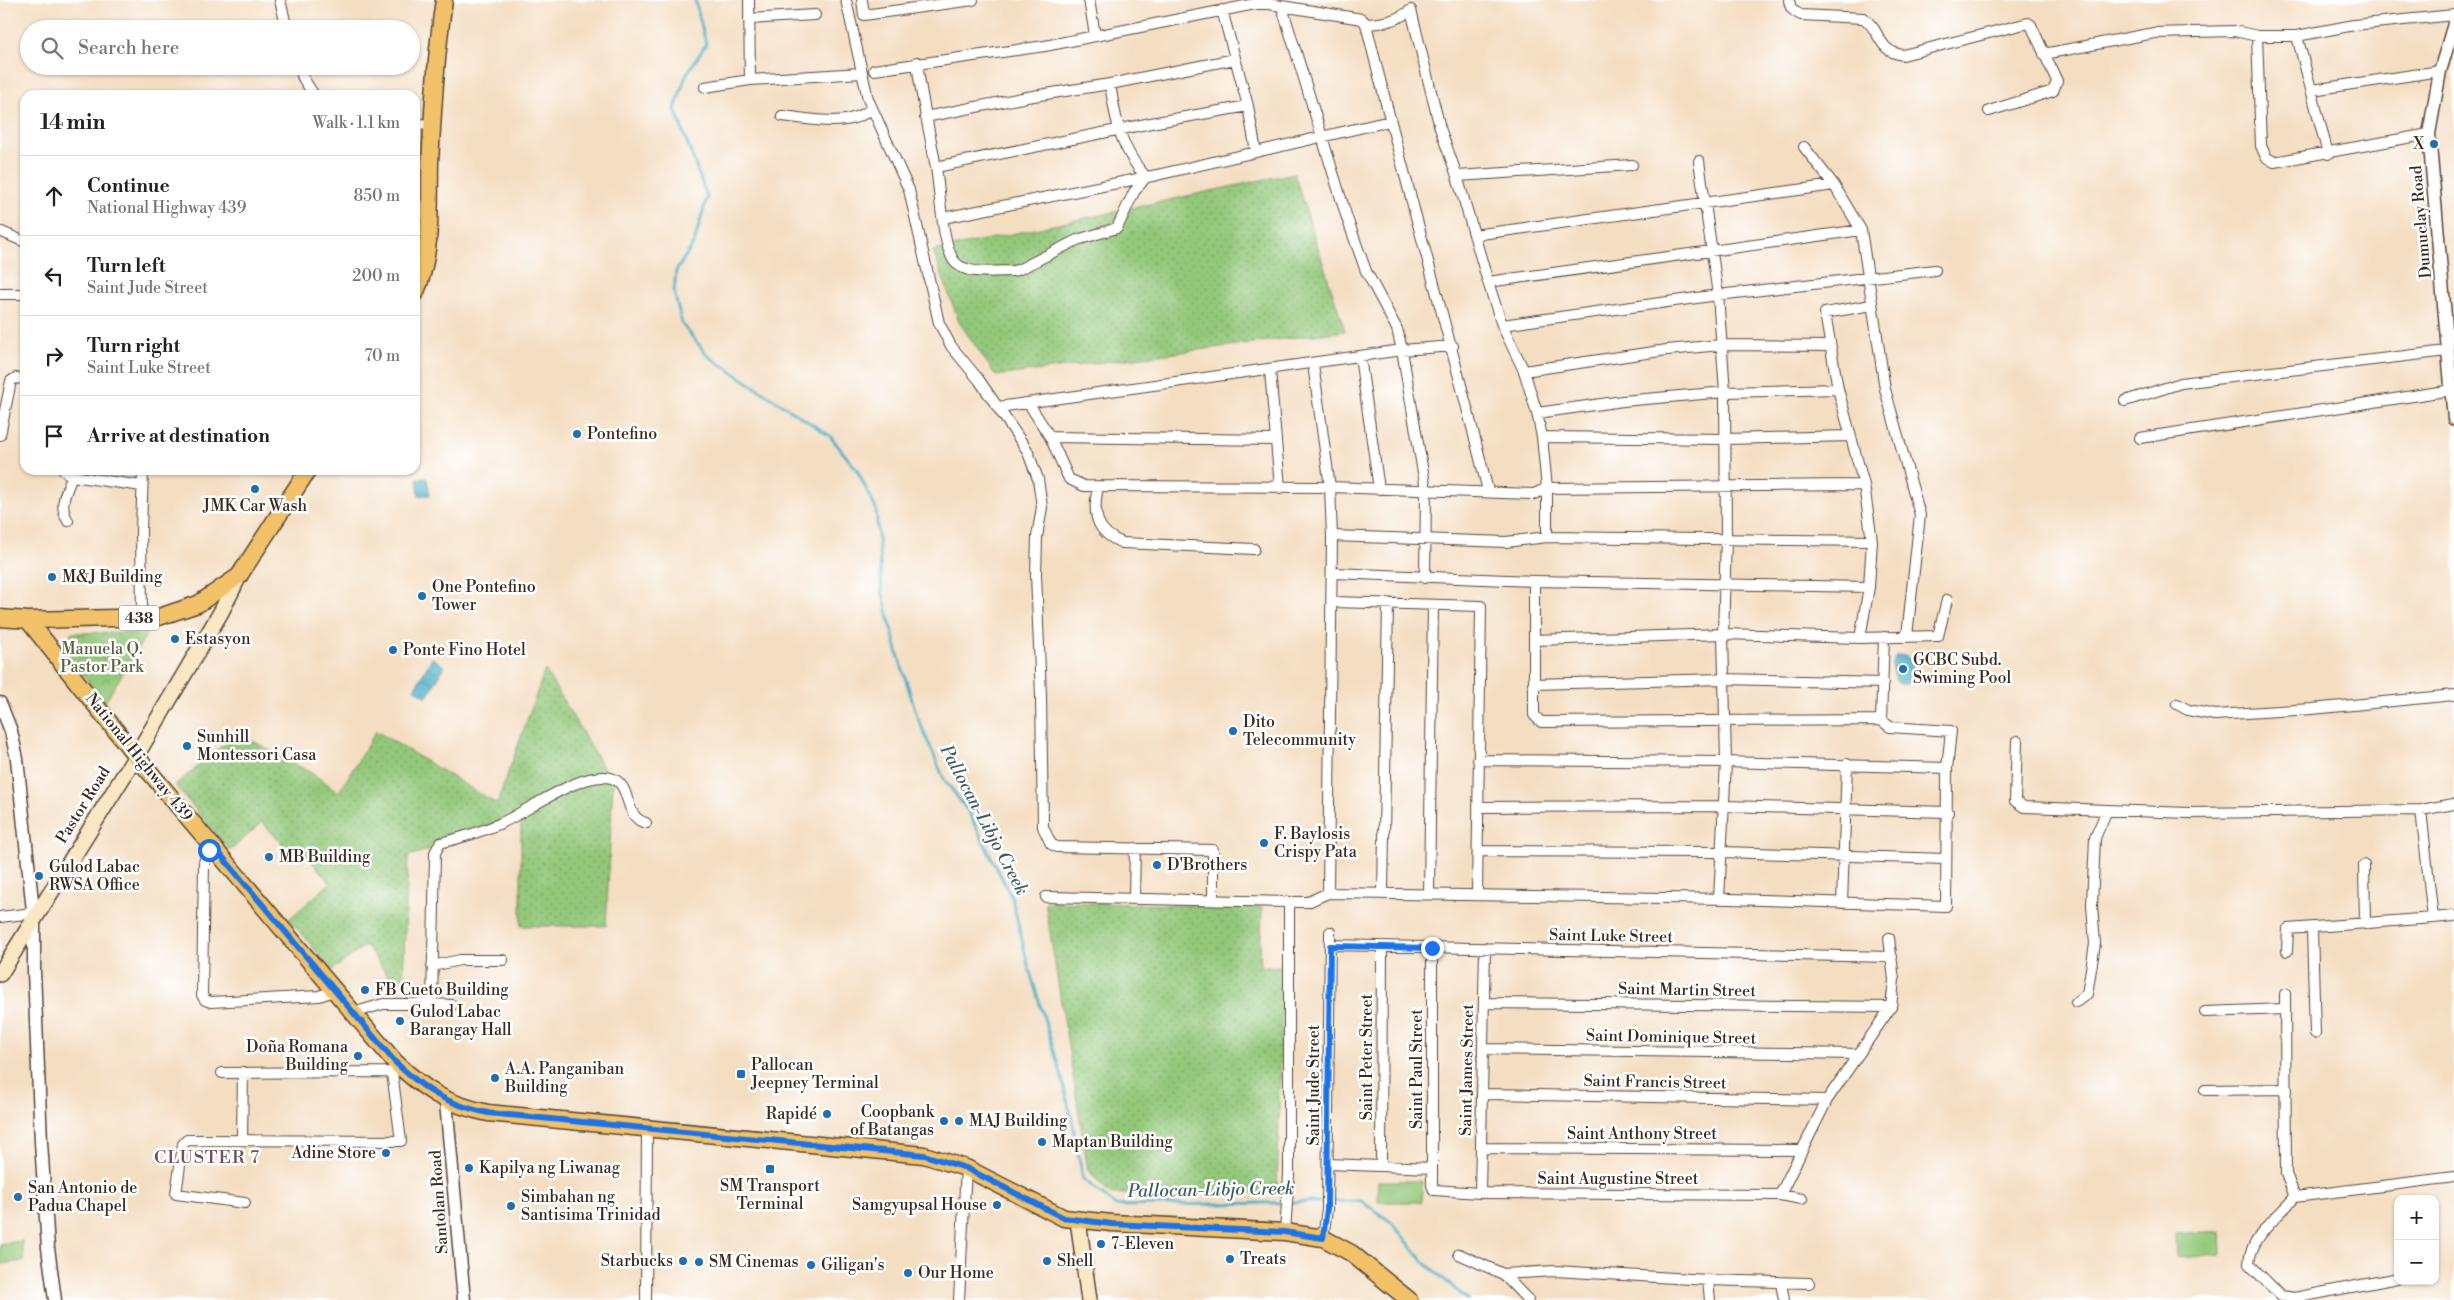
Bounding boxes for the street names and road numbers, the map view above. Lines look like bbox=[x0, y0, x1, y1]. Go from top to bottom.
street label: Dumuclay Road bbox=[2406, 165, 2436, 279]
road number: 438 bbox=[119, 606, 159, 630]
street label: National Highway 439 bbox=[81, 689, 197, 825]
street label: Pastor Road bbox=[51, 763, 115, 847]
street label: Saint Luke Street bbox=[1549, 925, 1673, 947]
street label: Saint Martin Street bbox=[1618, 979, 1756, 1001]
street label: Saint Peter Street bbox=[1357, 993, 1377, 1120]
street label: Saint James Street bbox=[1456, 1004, 1478, 1136]
street label: Saint Paul Street bbox=[1407, 1009, 1427, 1129]
street label: Saint Jude Street bbox=[1304, 1024, 1324, 1145]
street label: Saint Dominique Street bbox=[1586, 1026, 1757, 1048]
street label: Saint Francis Street bbox=[1583, 1071, 1727, 1093]
street label: Saint Anthony Street bbox=[1567, 1124, 1717, 1144]
street label: Santolan Road bbox=[425, 1149, 453, 1255]
street label: Saint Augustine Street bbox=[1538, 1169, 1699, 1189]

